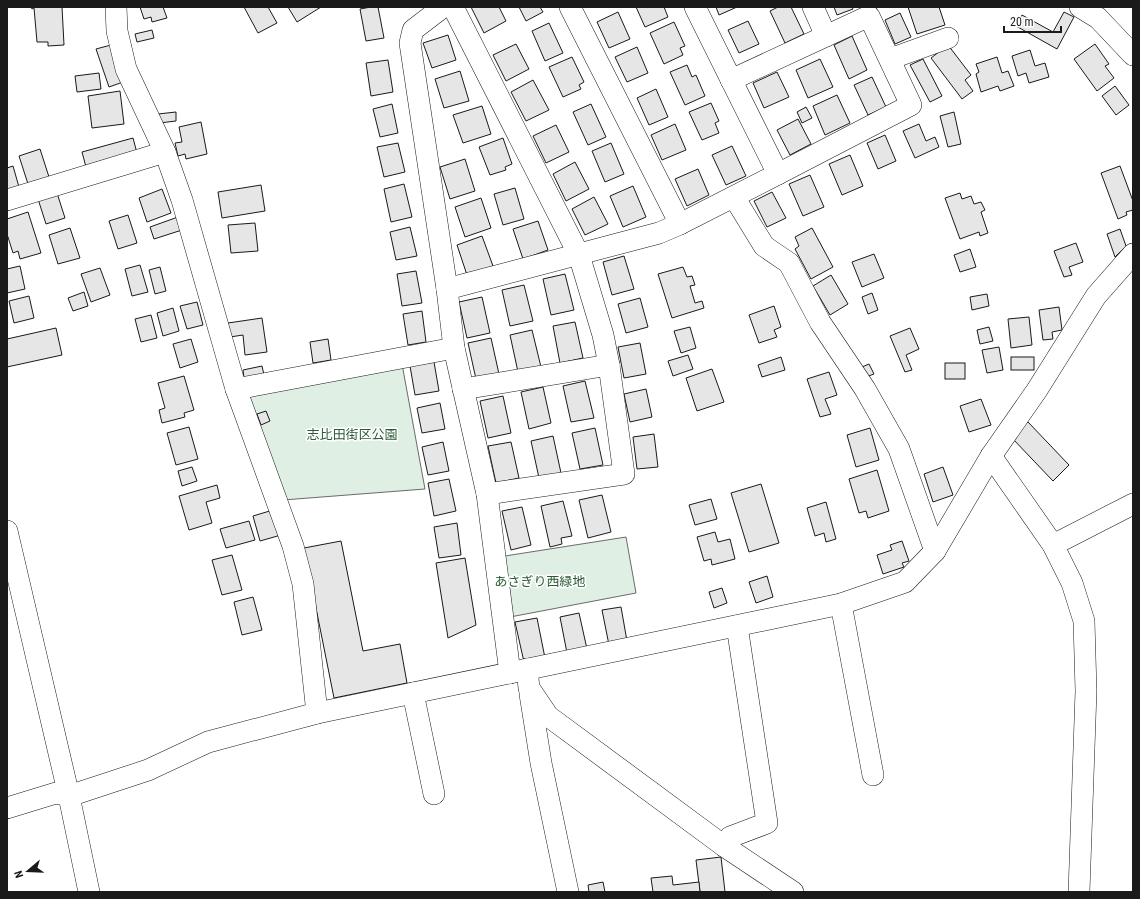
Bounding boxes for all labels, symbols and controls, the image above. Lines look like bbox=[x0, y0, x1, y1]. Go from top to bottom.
scale bar bbox=[1004, 8, 1061, 34]
text: 20 m bbox=[1010, 15, 1034, 29]
park label: 志比田街区公園 bbox=[306, 427, 398, 442]
park label: あさぎり西緑地 bbox=[494, 574, 586, 589]
north arrow bbox=[8, 851, 48, 891]
text: N bbox=[12, 869, 26, 879]

